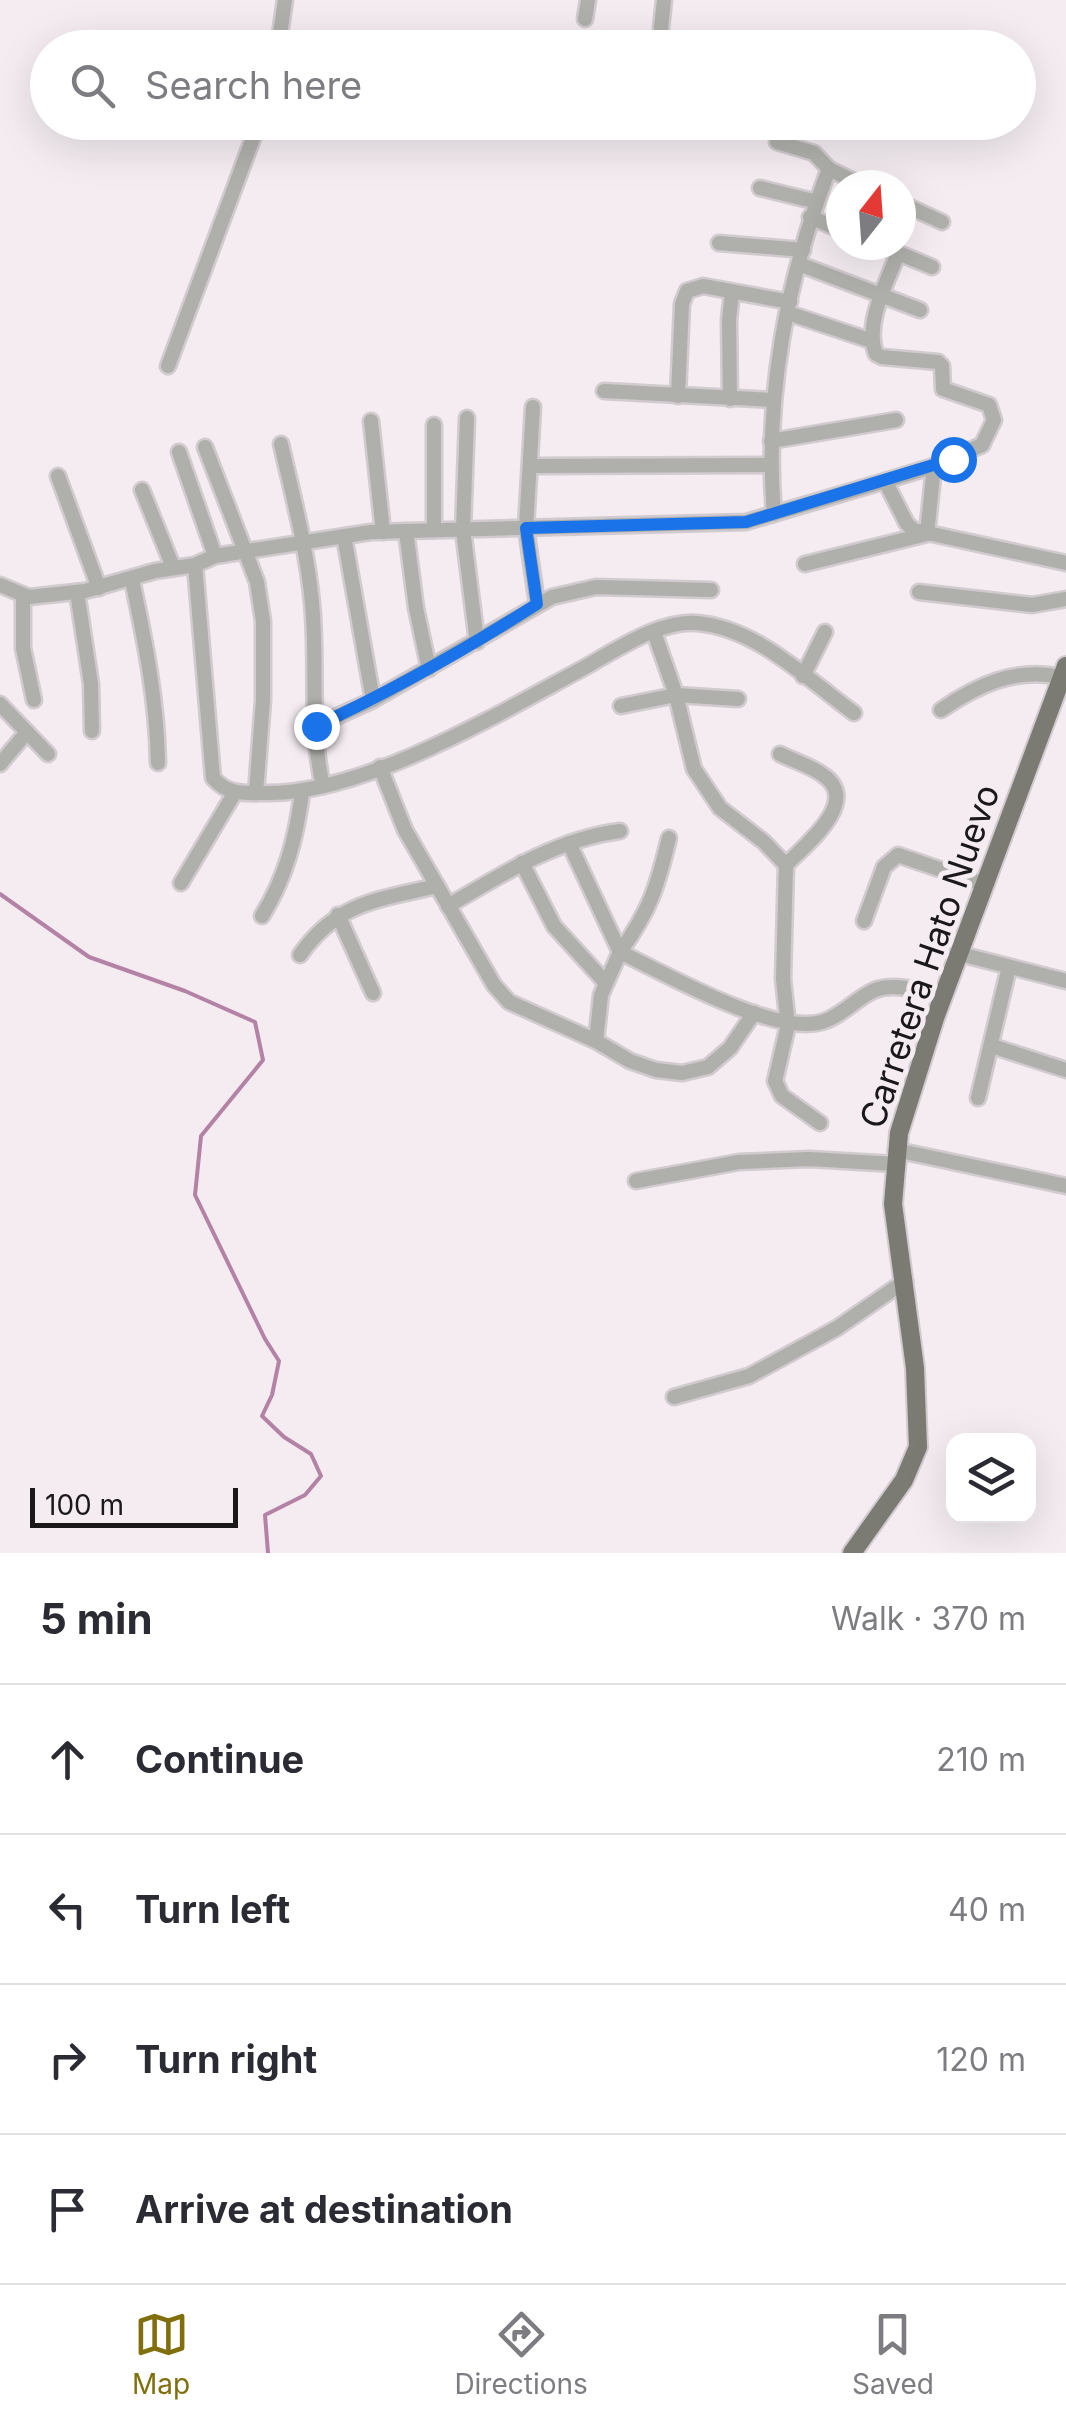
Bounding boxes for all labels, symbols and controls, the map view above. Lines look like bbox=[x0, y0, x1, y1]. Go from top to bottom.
search box bbox=[30, 30, 1036, 140]
icon: search bbox=[65, 58, 120, 113]
text: Search here bbox=[145, 62, 362, 108]
north arrow bbox=[826, 170, 916, 260]
route start bbox=[931, 437, 977, 483]
route end bbox=[294, 704, 340, 750]
street label: Carretera Hato Nuevo bbox=[850, 779, 1008, 1133]
map controls bbox=[946, 1433, 1036, 1523]
button: layers bbox=[946, 1433, 1036, 1523]
scale bar bbox=[30, 1483, 238, 1528]
text: 100 m bbox=[45, 1488, 124, 1522]
text: 5 min bbox=[40, 1593, 153, 1644]
text: Walk · 370 m bbox=[831, 1599, 1026, 1638]
icon: ahead bbox=[40, 1732, 95, 1787]
text: Continue bbox=[135, 1736, 304, 1782]
text: 210 m bbox=[936, 1740, 1026, 1779]
icon: left bbox=[40, 1882, 95, 1937]
text: Turn left bbox=[135, 1886, 290, 1932]
text: 40 m bbox=[948, 1890, 1026, 1929]
icon: right bbox=[40, 2032, 95, 2087]
text: Turn right bbox=[135, 2036, 317, 2082]
text: 120 m bbox=[936, 2040, 1026, 2079]
icon: arrive bbox=[40, 2182, 95, 2237]
text: Arrive at destination bbox=[135, 2186, 513, 2232]
tab: Map bbox=[132, 2307, 190, 2401]
tab: Directions bbox=[454, 2307, 588, 2401]
tab: Saved bbox=[852, 2307, 934, 2401]

